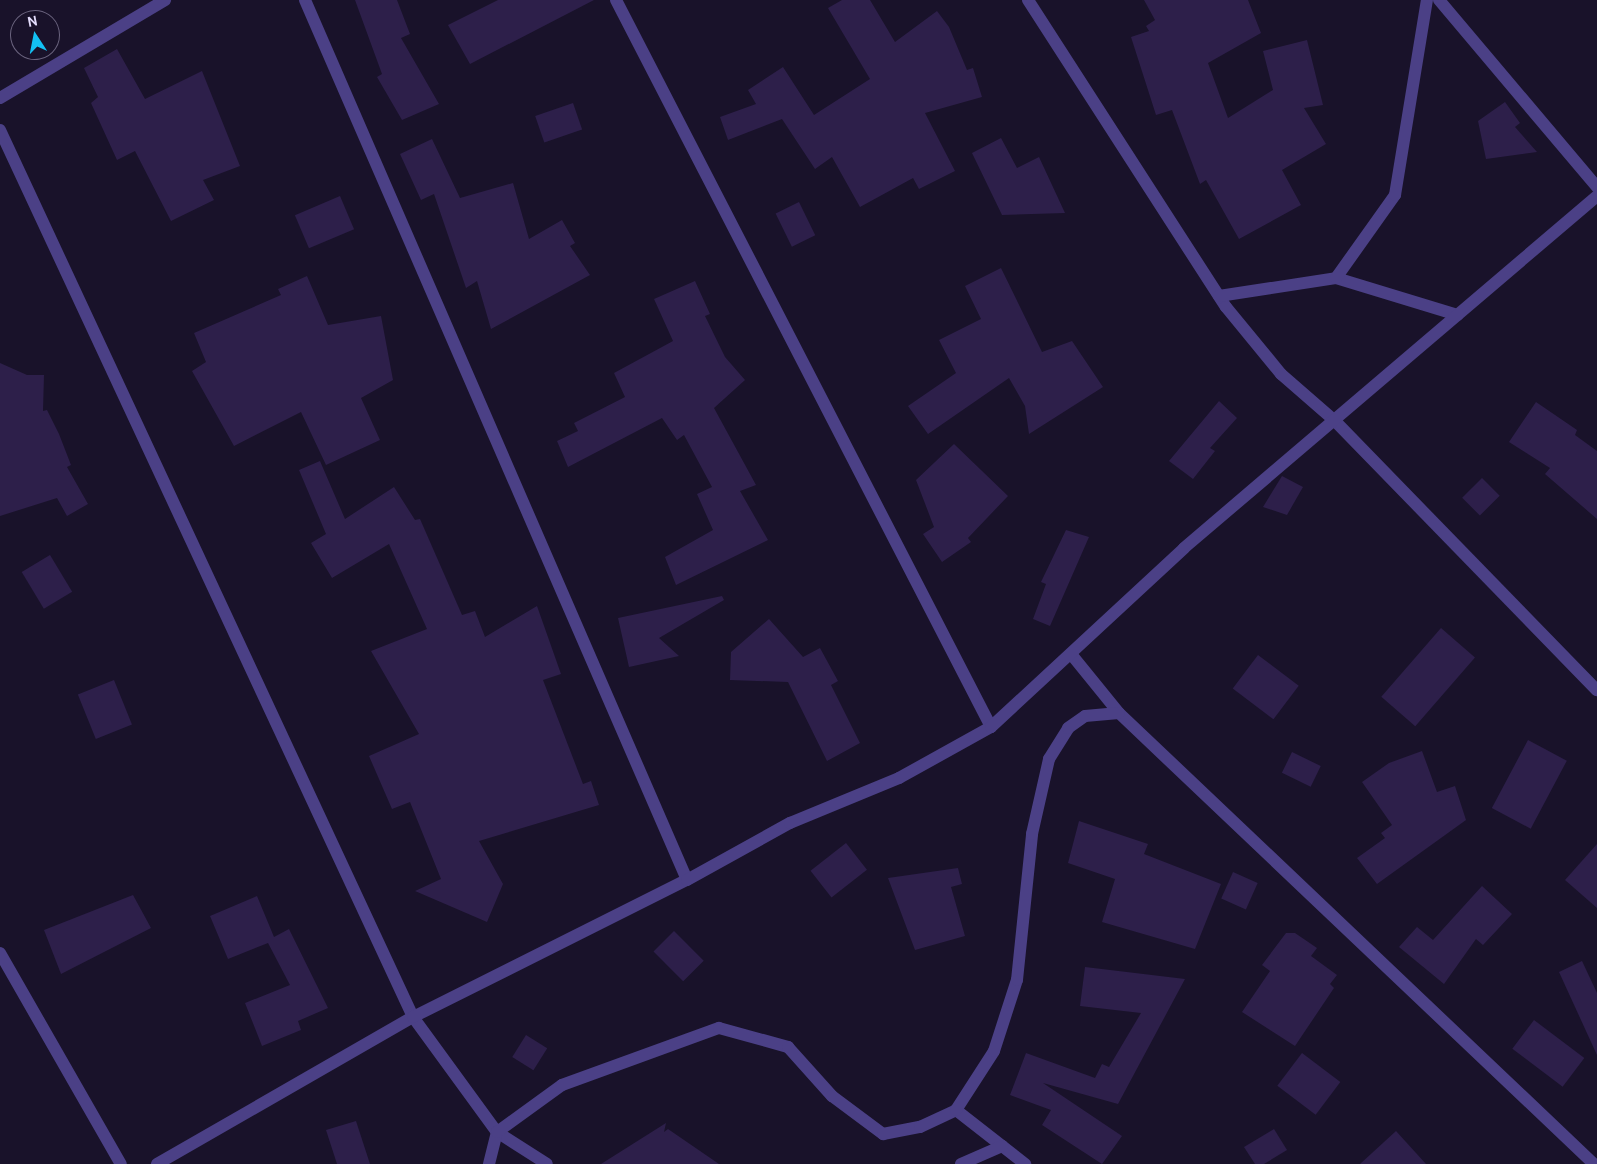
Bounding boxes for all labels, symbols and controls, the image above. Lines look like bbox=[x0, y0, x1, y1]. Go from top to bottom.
north arrow bbox=[10, 10, 60, 60]
text: N bbox=[26, 11, 39, 31]

